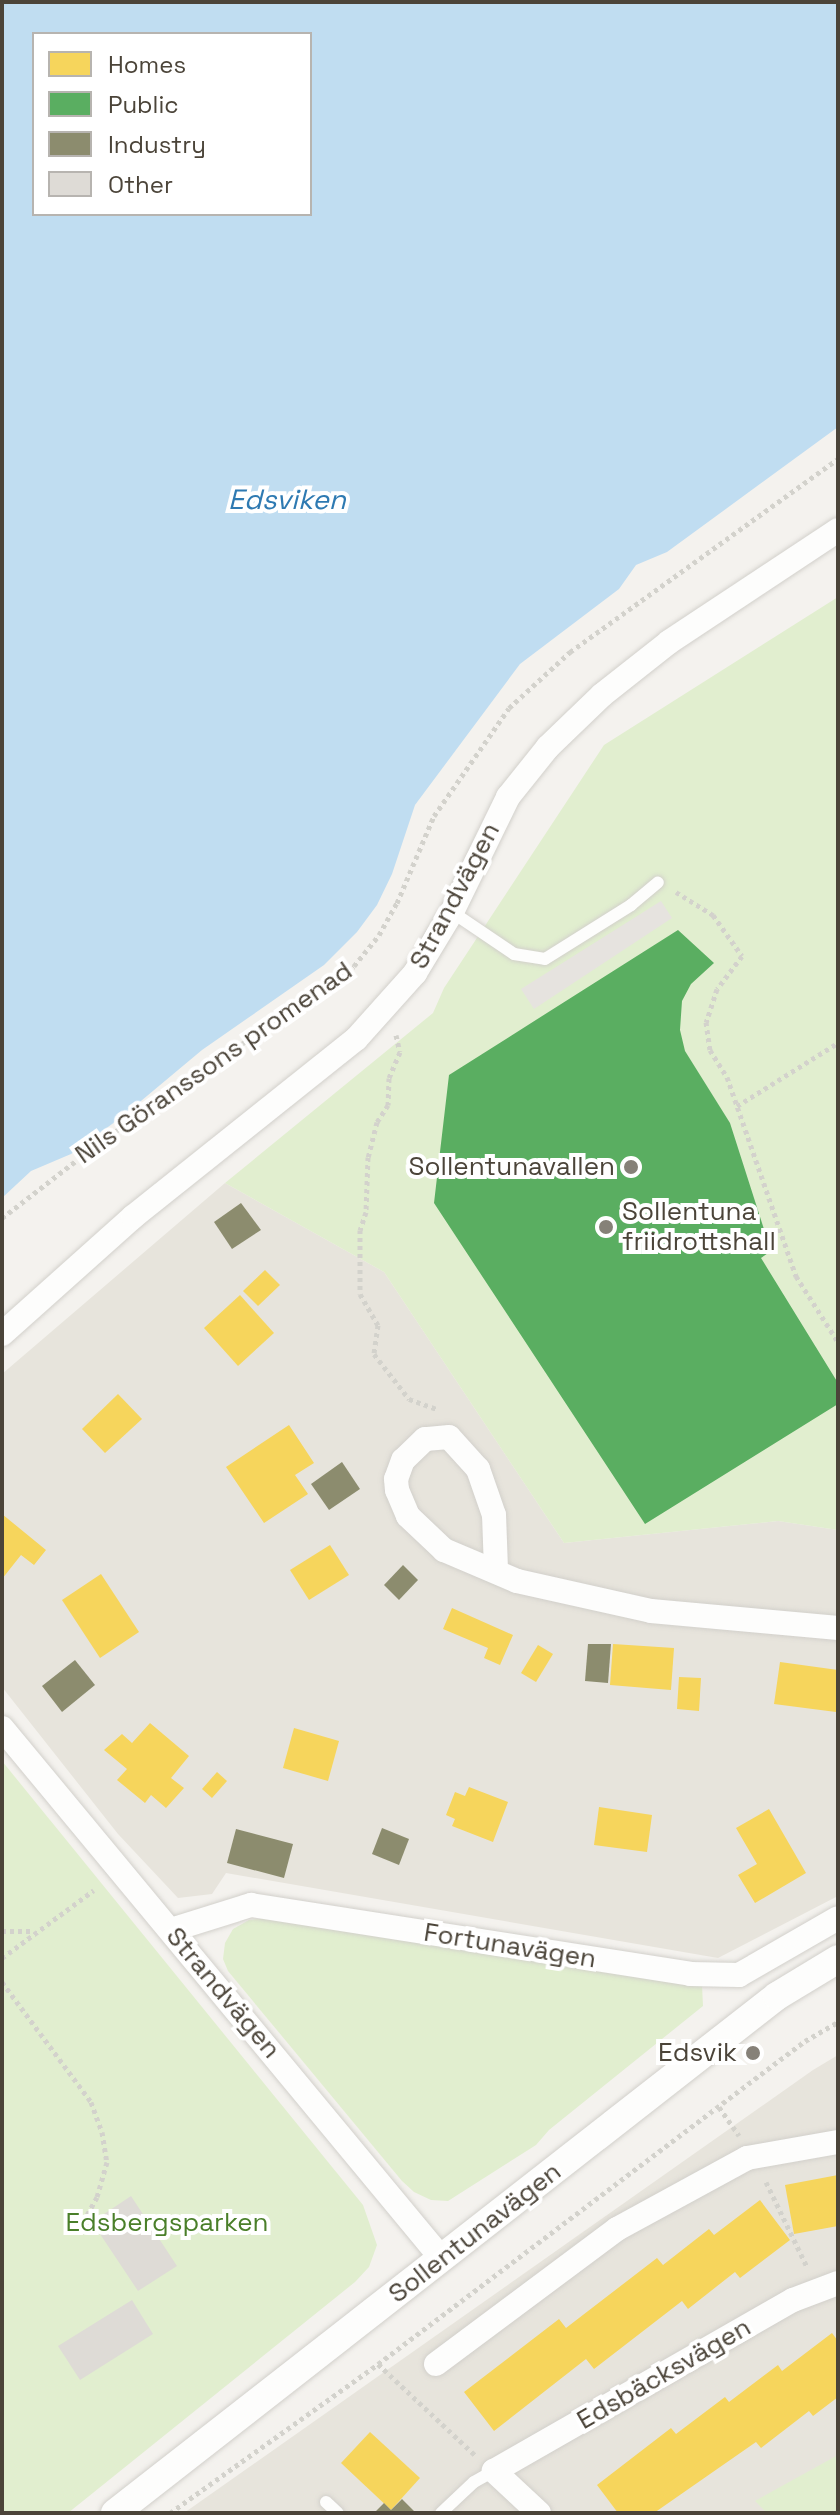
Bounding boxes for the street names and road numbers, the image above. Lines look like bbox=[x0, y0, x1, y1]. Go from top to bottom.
street label: Strandvägen bbox=[403, 818, 507, 974]
street label: Nils Göranssons promenad bbox=[70, 955, 358, 1171]
street label: Fortunavägen bbox=[422, 1917, 598, 1975]
street label: Strandvägen bbox=[159, 1921, 287, 2065]
street label: Sollentunavägen bbox=[383, 2156, 567, 2310]
street label: Edsbäcksvägen bbox=[572, 2312, 756, 2436]

